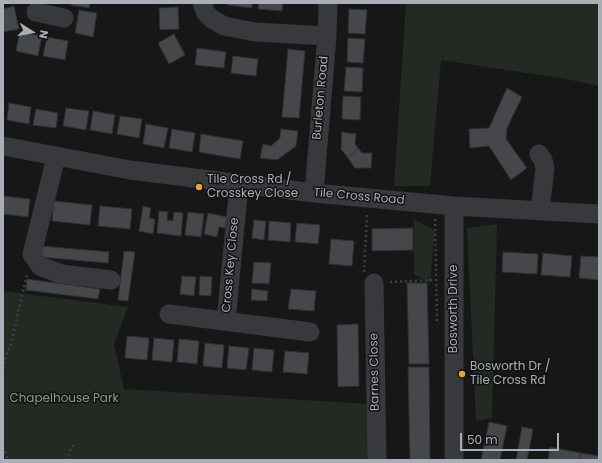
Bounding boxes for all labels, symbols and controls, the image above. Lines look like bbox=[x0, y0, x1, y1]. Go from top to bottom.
north arrow bbox=[12, 12, 52, 52]
text: N bbox=[35, 29, 52, 40]
street label: Burleton Road bbox=[310, 56, 332, 140]
place label: Tile Cross Rd / Crosskey Close bbox=[207, 173, 298, 201]
marker: Tile Cross Rd / Crosskey Close bbox=[194, 182, 204, 192]
street label: Tile Cross Road bbox=[313, 186, 405, 208]
street label: Cross Key Close bbox=[220, 217, 242, 313]
street label: Bosworth Drive bbox=[447, 265, 461, 353]
street label: Barnes Close bbox=[367, 333, 383, 411]
place label: Bosworth Dr / Tile Cross Rd bbox=[470, 360, 550, 388]
marker: Bosworth Dr / Tile Cross Rd bbox=[457, 369, 467, 379]
park label: Chapelhouse Park bbox=[9, 392, 119, 406]
scale bar bbox=[462, 425, 561, 451]
text: 50 m bbox=[467, 431, 498, 448]

